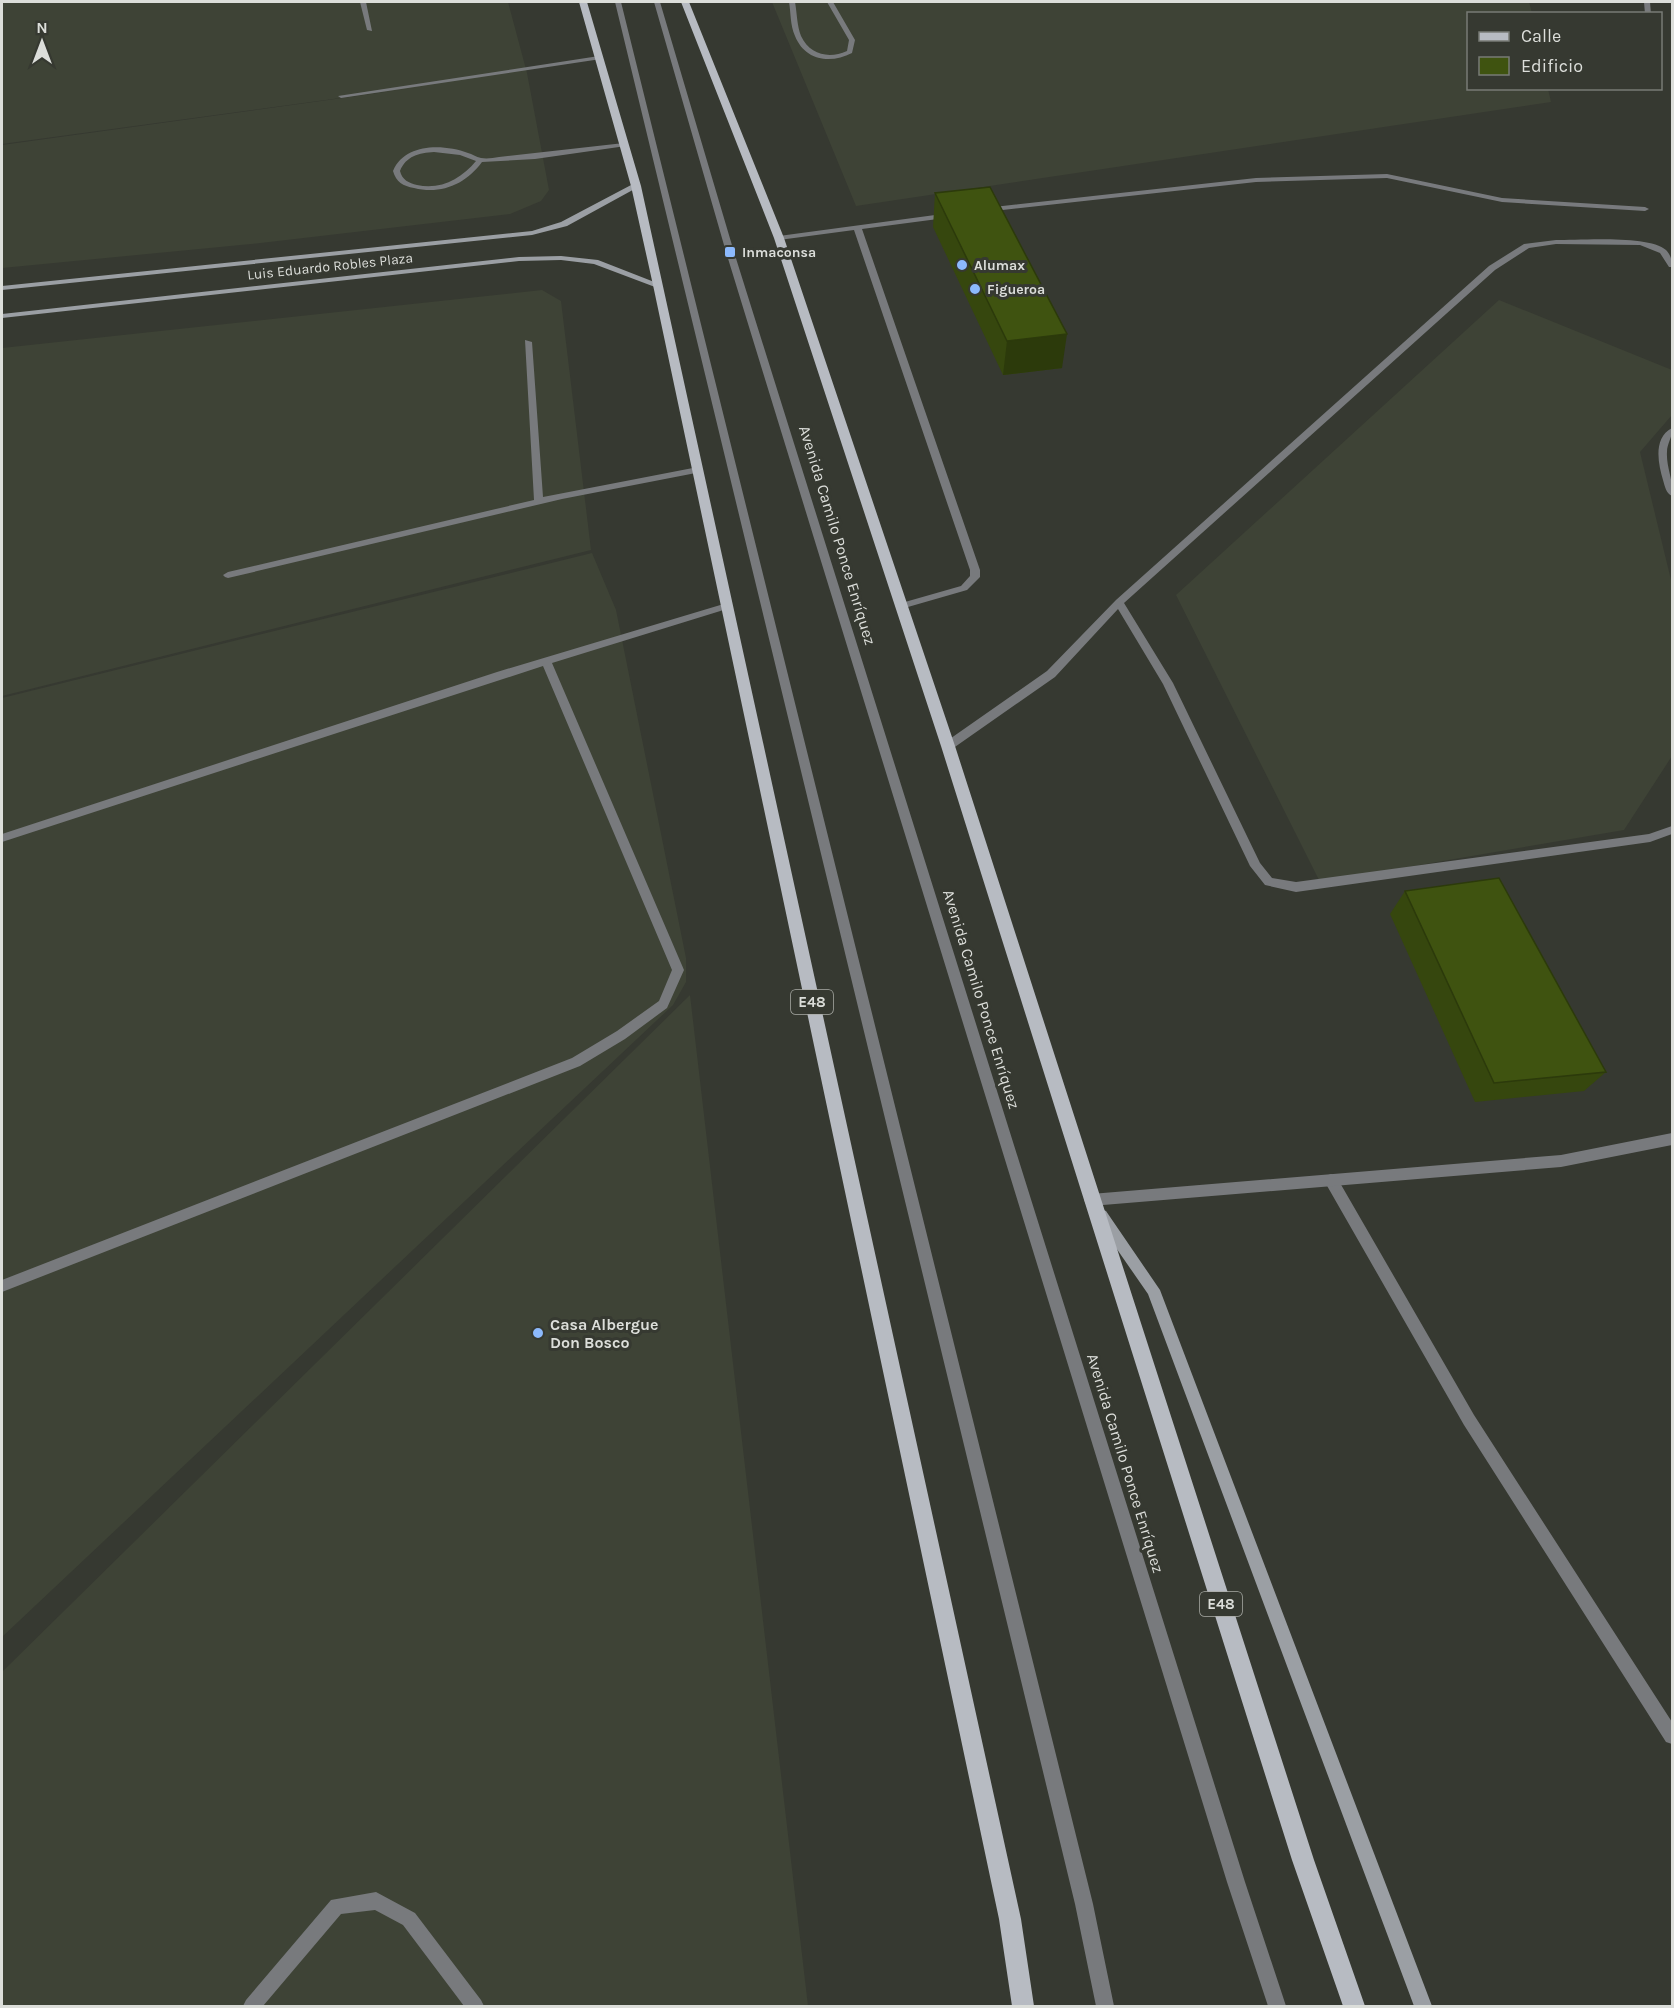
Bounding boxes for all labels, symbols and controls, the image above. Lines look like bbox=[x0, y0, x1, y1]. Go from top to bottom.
north arrow bbox=[12, 12, 72, 72]
legend bbox=[1467, 12, 1662, 90]
text: N bbox=[36, 18, 48, 37]
text: Calle bbox=[1521, 25, 1561, 47]
text: Edificio bbox=[1521, 55, 1583, 77]
place label: Inmaconsa bbox=[742, 244, 816, 261]
marker: Inmaconsa bbox=[723, 245, 737, 259]
street label: Luis Eduardo Robles Plaza bbox=[246, 249, 414, 284]
place label: Alumax bbox=[974, 257, 1025, 274]
marker: Alumax bbox=[955, 258, 969, 272]
place label: Figueroa bbox=[987, 281, 1045, 298]
marker: Figueroa bbox=[968, 282, 982, 296]
street label: Avenida Camilo Ponce Enríquez bbox=[795, 423, 880, 647]
street label: Avenida Camilo Ponce Enríquez bbox=[939, 887, 1024, 1111]
road number: E48 bbox=[791, 990, 833, 1014]
place label: Casa Albergue Don Bosco bbox=[550, 1315, 659, 1352]
marker: Casa Albergue Don Bosco bbox=[531, 1326, 545, 1340]
street label: Avenida Camilo Ponce Enríquez bbox=[1083, 1351, 1168, 1575]
road number: E48 bbox=[1200, 1592, 1242, 1616]

